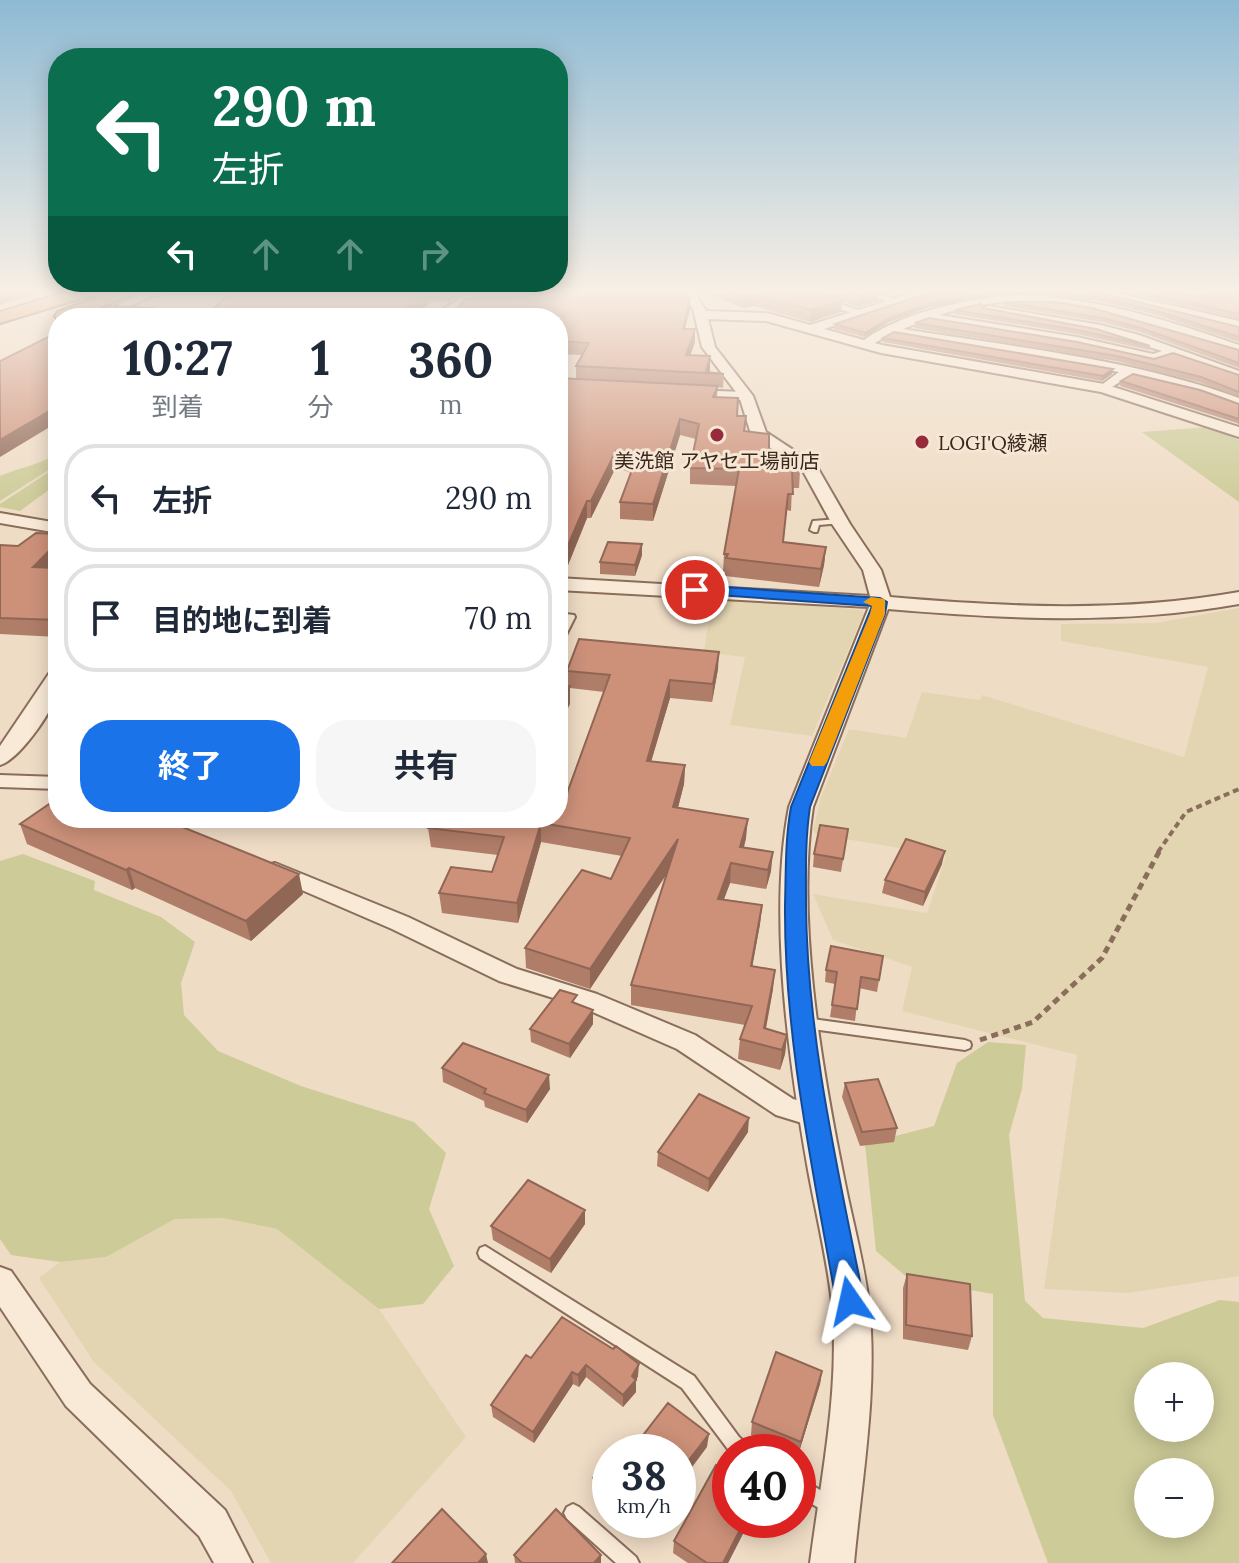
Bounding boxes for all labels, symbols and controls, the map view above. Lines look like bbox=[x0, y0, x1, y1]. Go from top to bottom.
text: 290 m bbox=[212, 70, 376, 141]
icon: left bbox=[80, 80, 184, 184]
text: 左折 bbox=[212, 146, 284, 192]
icon: left bbox=[160, 232, 204, 276]
icon: ahead bbox=[244, 232, 288, 276]
icon: ahead bbox=[328, 232, 372, 276]
icon: right bbox=[412, 232, 456, 276]
text: 10:27 bbox=[123, 327, 233, 388]
text: 1 bbox=[311, 327, 330, 388]
text: 360 bbox=[408, 329, 493, 390]
text: m bbox=[439, 388, 462, 421]
text: 到着 bbox=[152, 390, 204, 423]
text: 分 bbox=[308, 390, 334, 423]
marker: 美洗館 アヤセ工場前店 bbox=[708, 426, 726, 444]
place label: LOGI'Q綾瀬 bbox=[938, 430, 1047, 455]
marker: LOGI'Q綾瀬 bbox=[913, 433, 931, 451]
place label: 美洗館 アヤセ工場前店 bbox=[614, 448, 820, 473]
icon: left bbox=[84, 476, 128, 520]
text: 290 m bbox=[445, 479, 532, 517]
text: 左折 bbox=[152, 481, 212, 519]
pin bbox=[661, 556, 729, 624]
icon: arrive bbox=[673, 568, 717, 612]
icon: arrive bbox=[84, 596, 128, 640]
text: 70 m bbox=[465, 599, 532, 637]
text: 目的地に到着 bbox=[152, 601, 332, 639]
button: 終了 bbox=[80, 720, 300, 812]
button: 共有 bbox=[316, 720, 536, 812]
position arrow bbox=[808, 1259, 892, 1343]
map controls bbox=[1134, 1362, 1214, 1538]
button: + bbox=[1134, 1362, 1214, 1442]
speed limit sign: 40 bbox=[712, 1434, 816, 1538]
text: 38 bbox=[621, 1450, 667, 1501]
button: − bbox=[1134, 1458, 1214, 1538]
text: km/h bbox=[617, 1493, 671, 1518]

